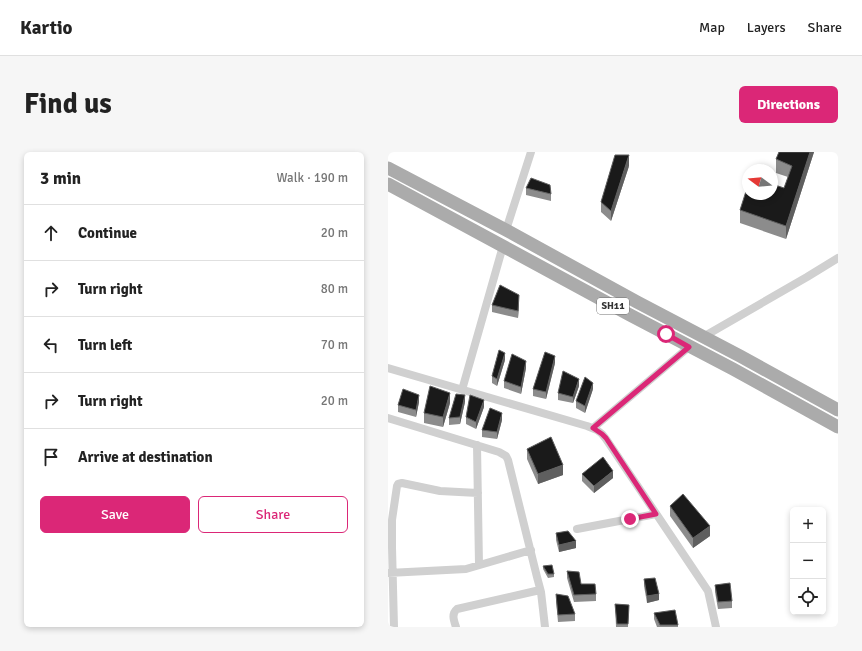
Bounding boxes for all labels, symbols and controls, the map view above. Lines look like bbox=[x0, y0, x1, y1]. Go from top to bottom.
text: Kartio bbox=[20, 16, 73, 40]
text: Map bbox=[699, 19, 725, 36]
text: Layers bbox=[747, 19, 786, 36]
text: Share bbox=[808, 19, 842, 36]
button: Directions bbox=[739, 86, 838, 123]
text: Find us bbox=[24, 87, 112, 121]
north arrow bbox=[742, 164, 778, 200]
text: 3 min bbox=[40, 168, 81, 189]
text: Walk · 190 m bbox=[277, 170, 348, 186]
icon: ahead bbox=[40, 222, 62, 244]
text: Continue bbox=[78, 224, 137, 242]
text: 20 m bbox=[321, 225, 348, 241]
icon: right bbox=[40, 278, 62, 300]
text: Turn right bbox=[78, 280, 143, 298]
text: 80 m bbox=[321, 281, 348, 297]
road number: SH11 bbox=[597, 298, 629, 314]
route start bbox=[657, 325, 675, 343]
icon: left bbox=[40, 334, 62, 356]
text: Turn left bbox=[78, 336, 132, 354]
text: 70 m bbox=[321, 337, 348, 353]
icon: right bbox=[40, 390, 62, 412]
text: Turn right bbox=[78, 392, 143, 410]
text: 20 m bbox=[321, 393, 348, 409]
icon: arrive bbox=[40, 446, 62, 468]
text: Arrive at destination bbox=[78, 448, 213, 466]
button: Save bbox=[40, 496, 190, 533]
button: Share bbox=[198, 496, 348, 533]
map controls bbox=[790, 507, 826, 615]
button: + bbox=[790, 507, 826, 543]
route end bbox=[621, 510, 639, 528]
button: − bbox=[790, 543, 826, 579]
button: locate bbox=[790, 579, 826, 615]

